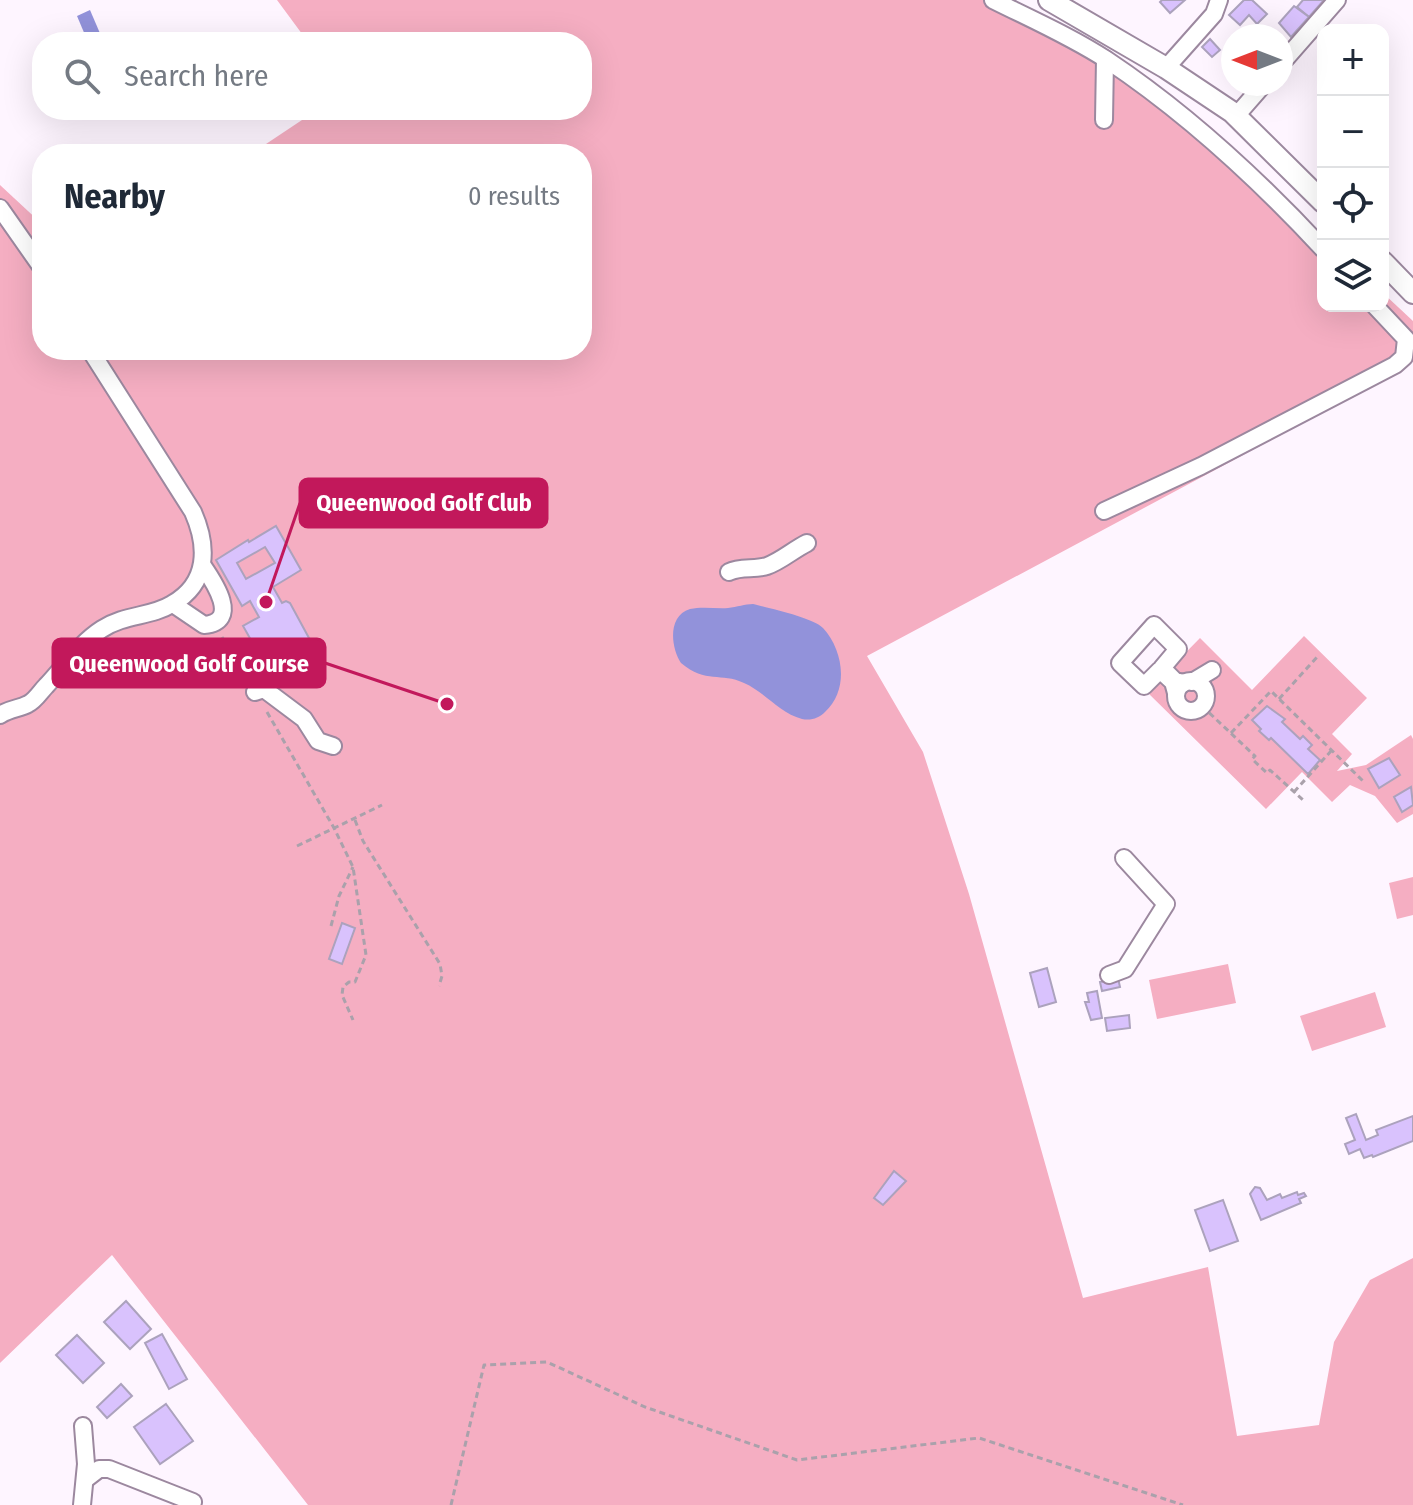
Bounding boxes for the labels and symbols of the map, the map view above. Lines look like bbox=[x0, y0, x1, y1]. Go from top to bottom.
north arrow bbox=[1221, 24, 1293, 96]
callout: Queenwood Golf Club bbox=[300, 479, 547, 527]
text: Queenwood Golf Club bbox=[316, 489, 532, 517]
callout: Queenwood Golf Course bbox=[53, 639, 325, 687]
text: Queenwood Golf Course bbox=[69, 650, 309, 678]

